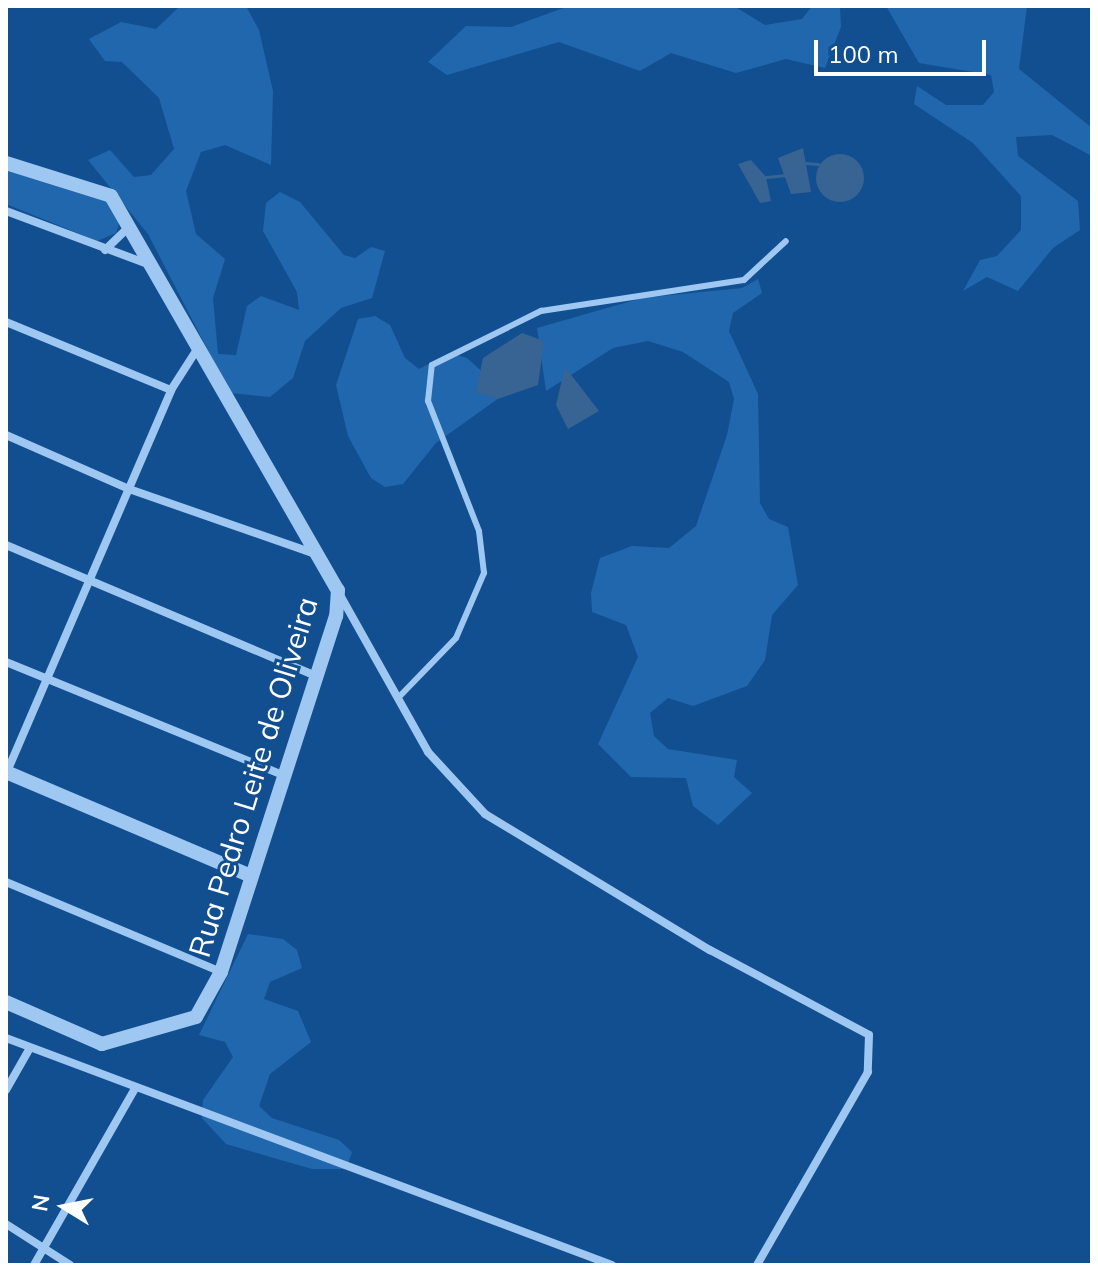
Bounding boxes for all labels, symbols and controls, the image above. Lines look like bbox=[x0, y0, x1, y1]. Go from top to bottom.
scale bar bbox=[818, 24, 990, 74]
text: 100 m bbox=[828, 39, 899, 69]
street label: Rua Pedro Leite de Oliveira bbox=[181, 593, 325, 961]
north arrow bbox=[24, 1167, 104, 1247]
text: N bbox=[25, 1192, 56, 1213]

